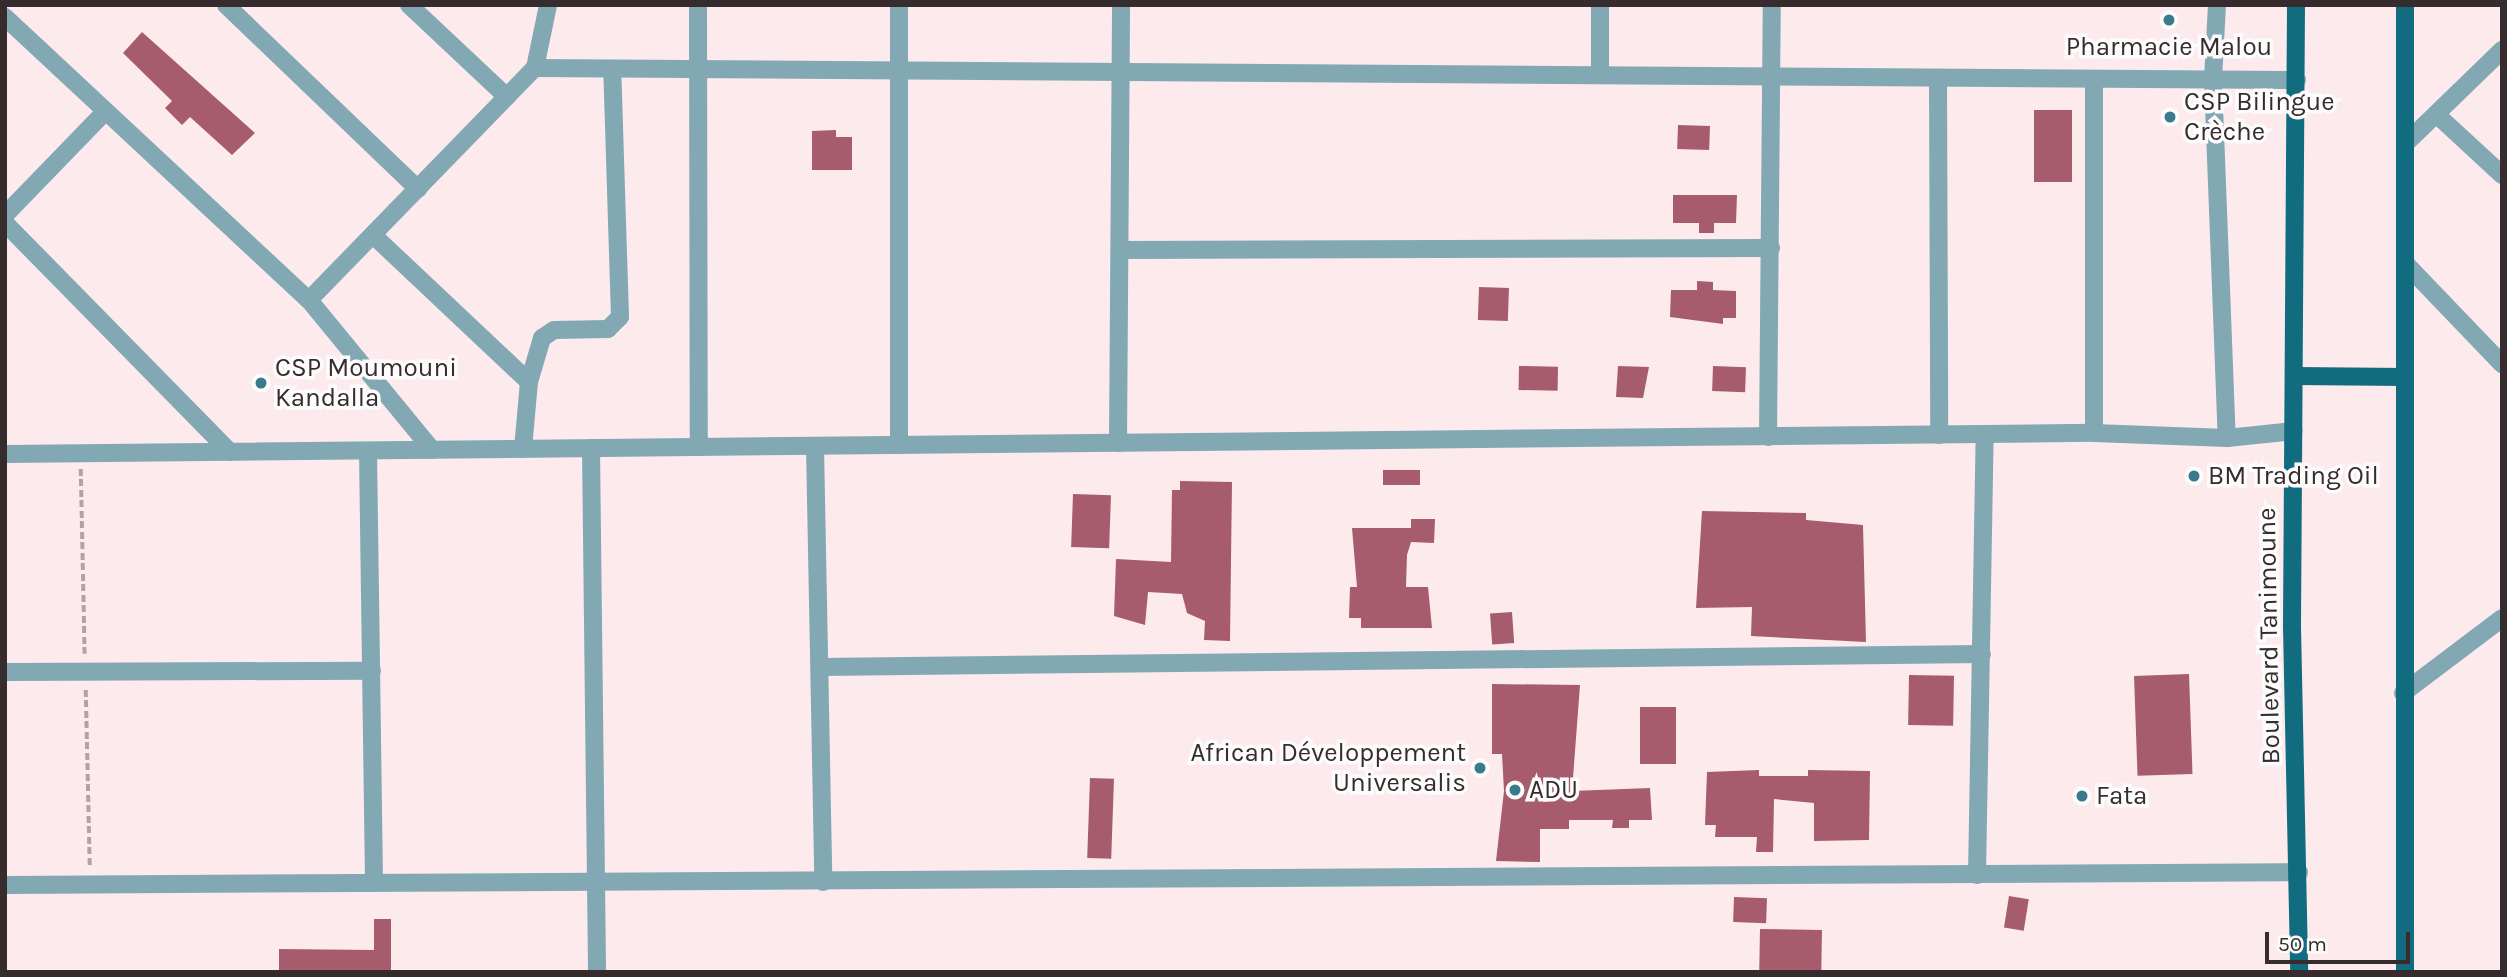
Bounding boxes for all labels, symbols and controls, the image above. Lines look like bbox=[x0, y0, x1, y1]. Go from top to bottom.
marker: Pharmacie Malou bbox=[2161, 12, 2177, 28]
place label: Pharmacie Malou bbox=[2066, 31, 2272, 63]
place label: CSP Bilingue Crèche bbox=[2184, 86, 2335, 148]
marker: CSP Bilingue Crèche bbox=[2162, 109, 2178, 125]
place label: CSP Moumouni Kandalla bbox=[275, 352, 457, 414]
marker: CSP Moumouni Kandalla bbox=[253, 375, 269, 391]
place label: BM Trading Oil bbox=[2208, 460, 2379, 492]
marker: BM Trading Oil bbox=[2186, 468, 2202, 484]
street label: Boulevard Tanimoune bbox=[2251, 507, 2287, 765]
place label: African Développement Universalis bbox=[1190, 737, 1466, 798]
marker: African Développement Universalis bbox=[1472, 760, 1488, 776]
place label: ADU bbox=[1529, 774, 1578, 806]
place label: Fata bbox=[2096, 780, 2147, 812]
marker: ADU bbox=[1507, 782, 1523, 798]
marker: Fata bbox=[2074, 788, 2090, 804]
scale bar bbox=[2269, 918, 2414, 962]
text: 50 m bbox=[2278, 932, 2327, 956]

